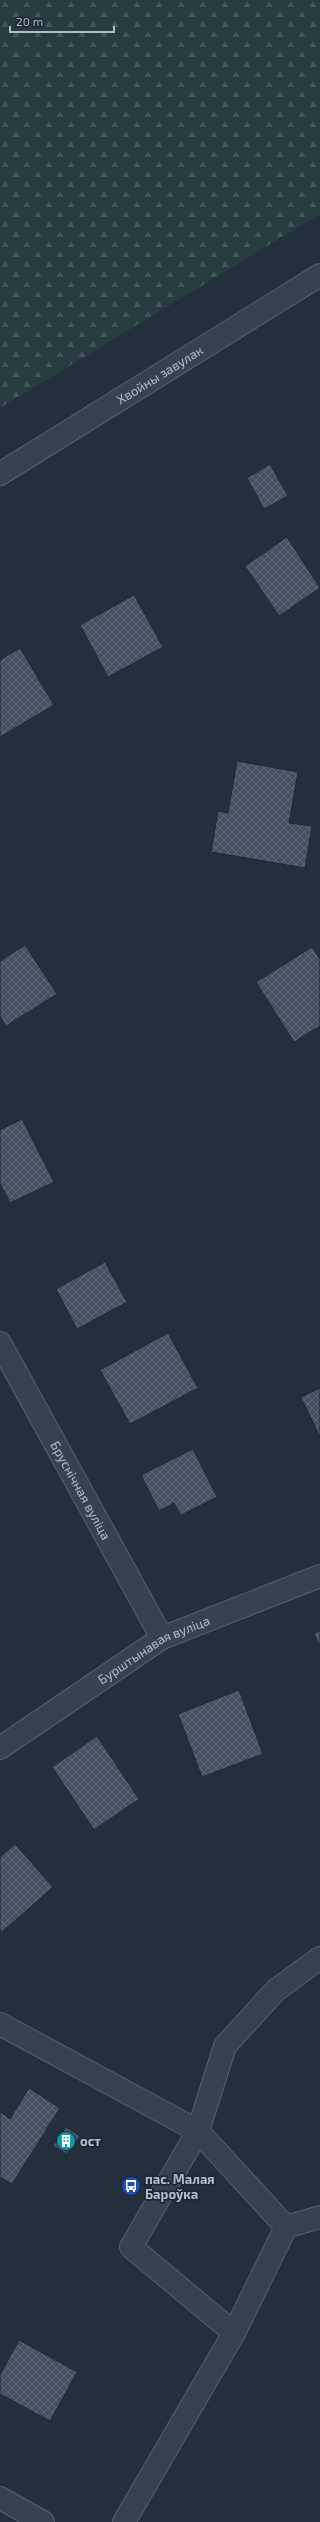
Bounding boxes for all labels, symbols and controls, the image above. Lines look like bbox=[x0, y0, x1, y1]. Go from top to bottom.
scale bar bbox=[10, 8, 114, 34]
text: 20 m bbox=[16, 14, 43, 28]
street label: Хвойны завулак bbox=[113, 342, 206, 408]
street label: Бруснічная вуліца bbox=[47, 1438, 114, 1542]
street label: Бурштынавая вуліца bbox=[94, 1612, 212, 1687]
building icon: ост bbox=[55, 2130, 77, 2152]
place label: ост bbox=[80, 2133, 101, 2149]
place label: пас. Малая Бароўка bbox=[145, 2171, 215, 2202]
bus stop icon: пас. Малая Бароўка bbox=[120, 2175, 142, 2197]

